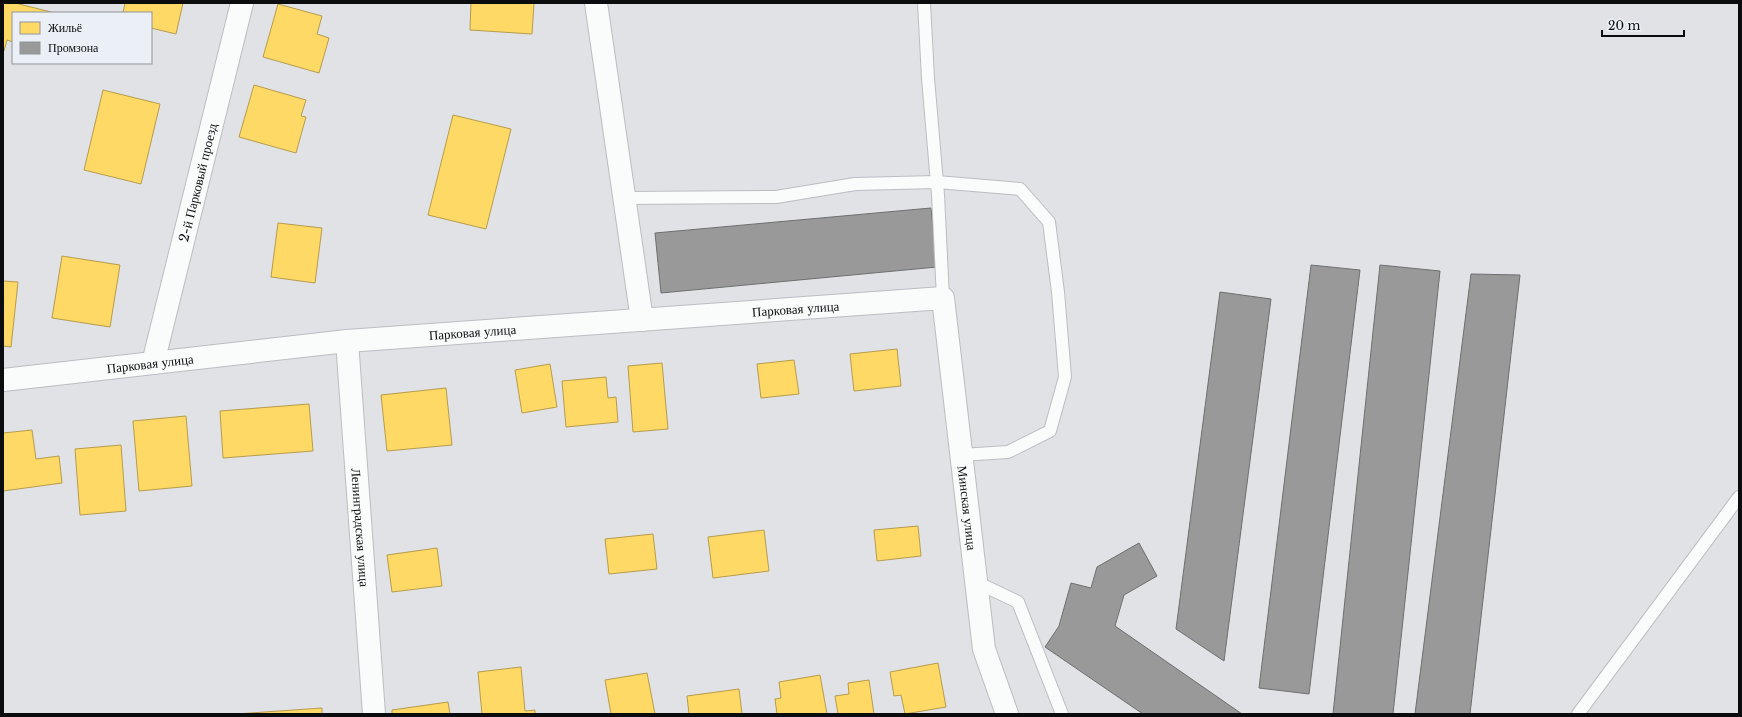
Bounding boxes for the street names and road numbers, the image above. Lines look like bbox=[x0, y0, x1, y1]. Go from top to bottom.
street label: 2-й Парковый проезд bbox=[175, 121, 221, 244]
street label: Парковая улица bbox=[751, 297, 840, 321]
street label: Парковая улица bbox=[428, 321, 517, 344]
street label: Парковая улица bbox=[106, 350, 195, 377]
street label: Минская улица bbox=[954, 465, 980, 551]
street label: Ленинградская улица bbox=[347, 467, 373, 588]

